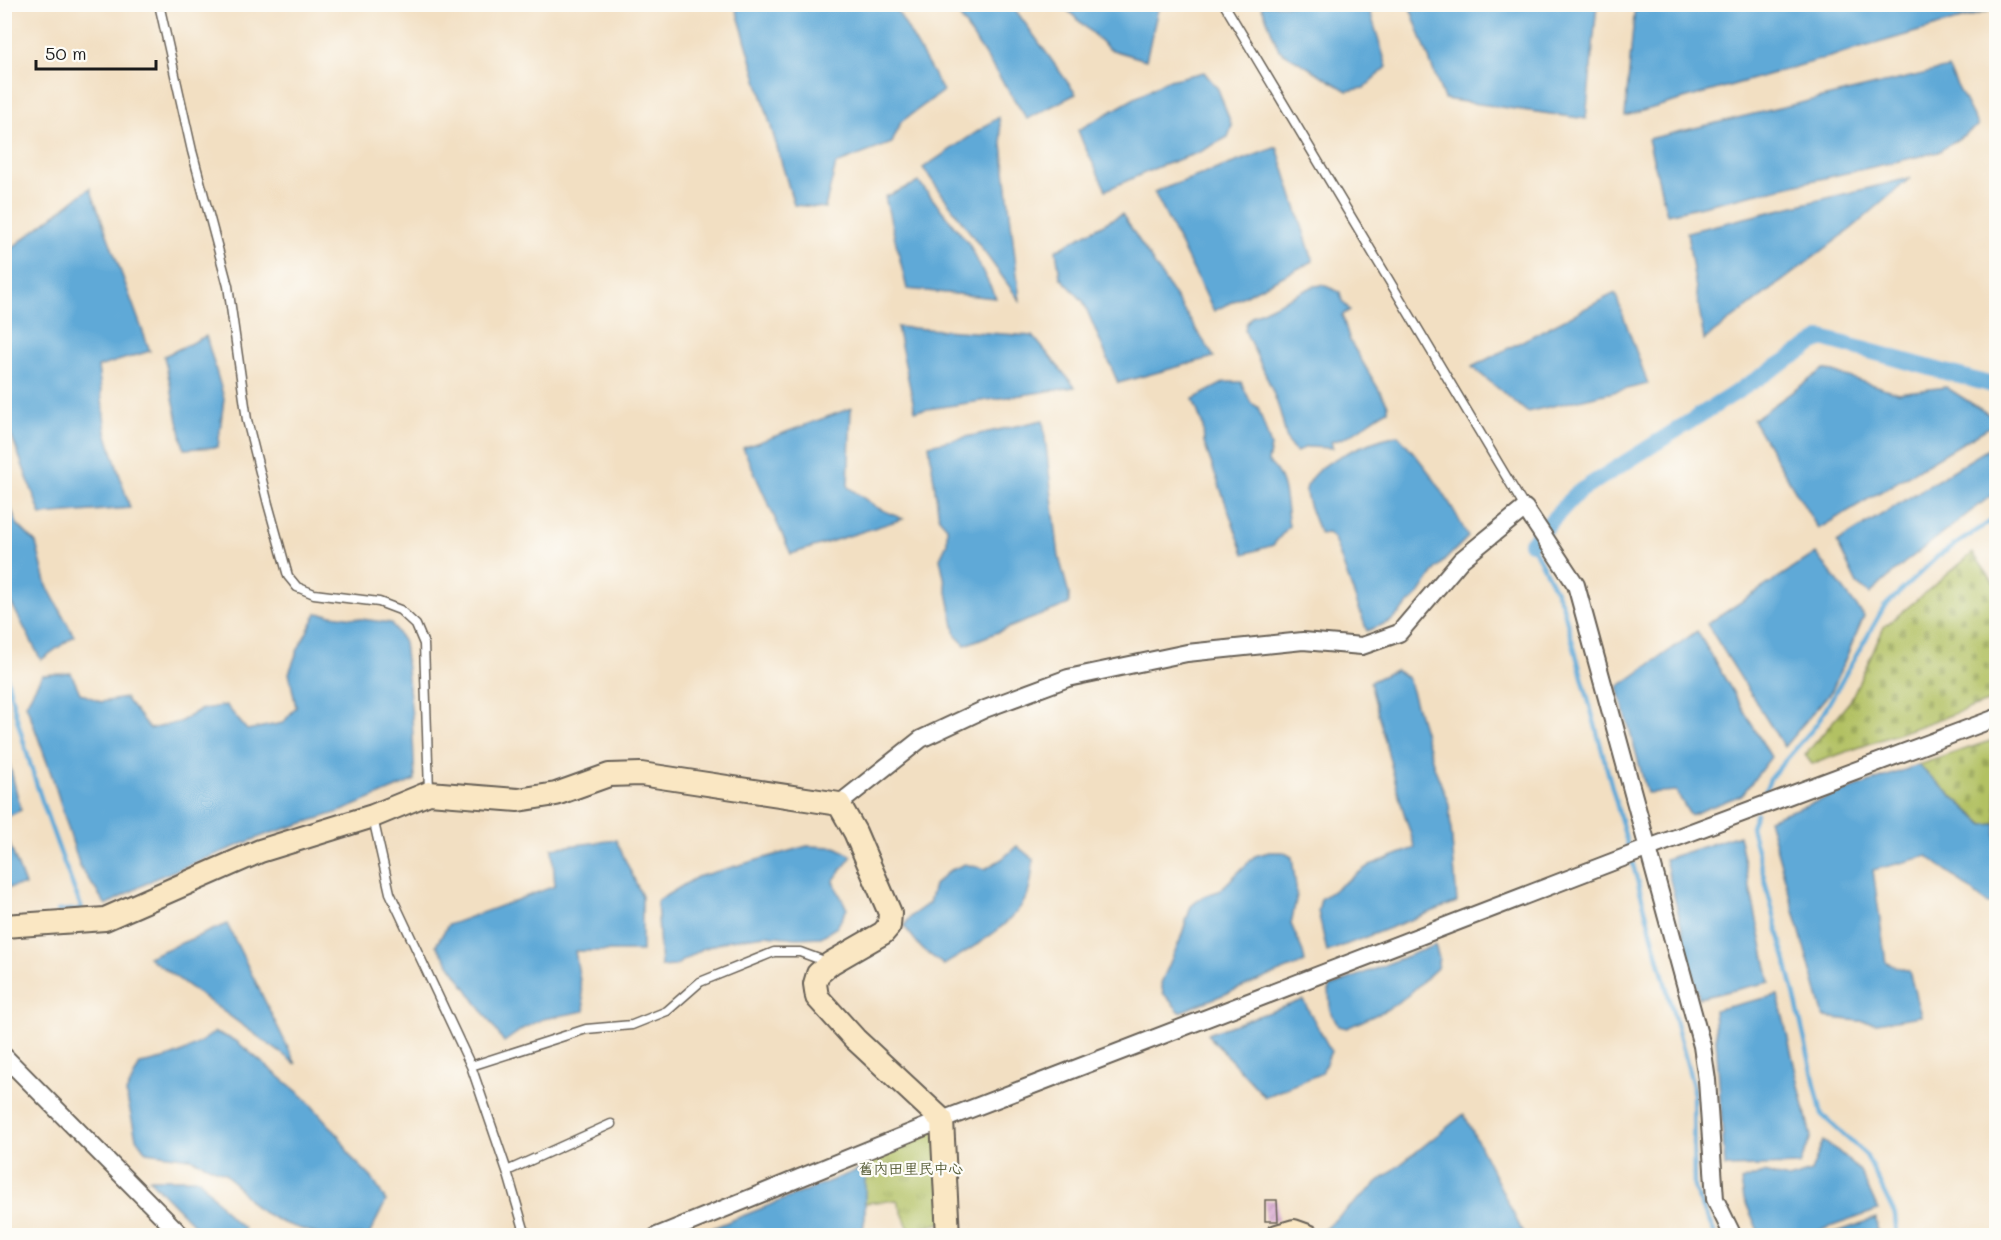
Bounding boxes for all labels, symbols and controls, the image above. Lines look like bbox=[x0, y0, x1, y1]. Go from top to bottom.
scale bar bbox=[36, 33, 156, 71]
text: 50 m bbox=[45, 41, 87, 65]
park label: 舊內田里民中心 bbox=[858, 1158, 964, 1178]

